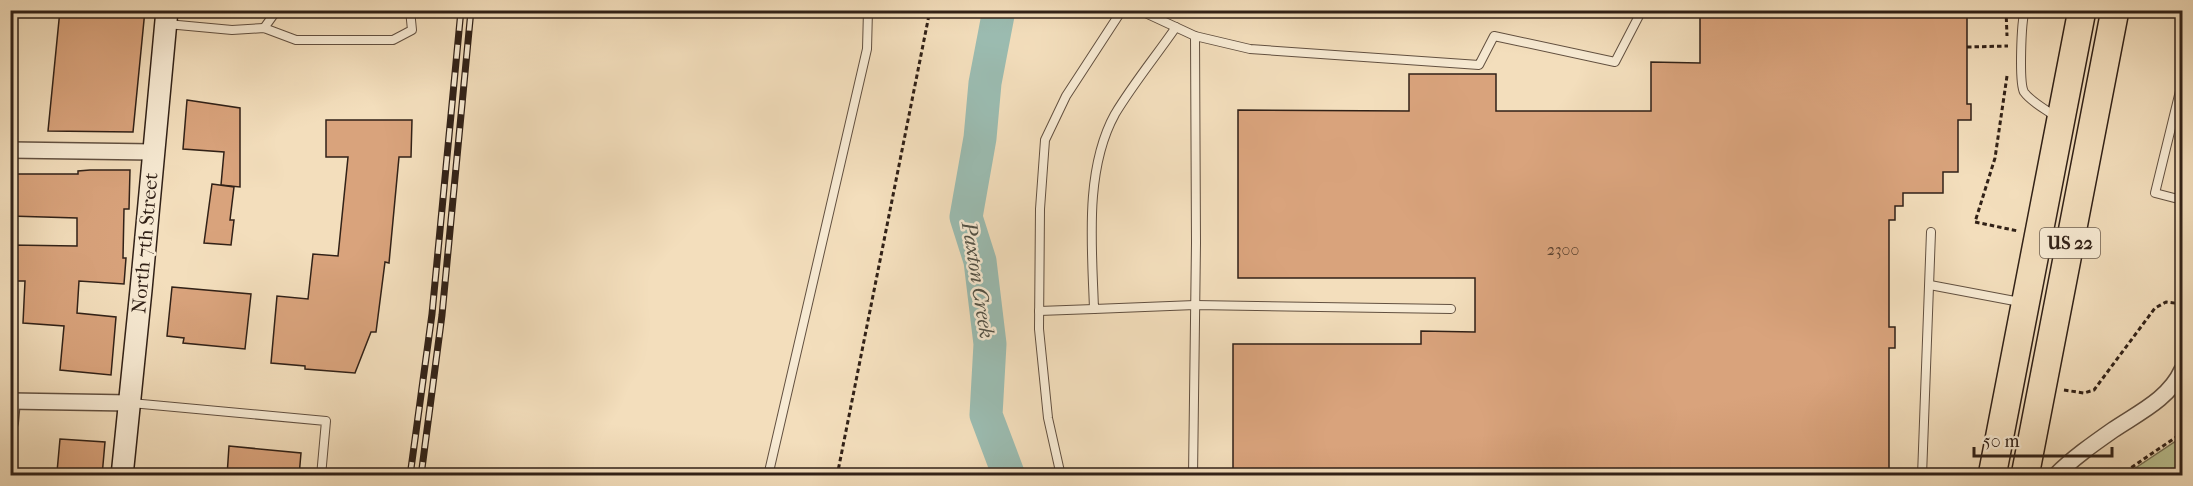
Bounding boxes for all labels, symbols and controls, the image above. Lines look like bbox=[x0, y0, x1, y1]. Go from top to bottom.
street label: North 7th Street bbox=[127, 172, 163, 314]
water label: Paxton Creek bbox=[957, 219, 999, 340]
road number: US 22 bbox=[2040, 228, 2100, 258]
house number: 2300 bbox=[1547, 240, 1579, 259]
scale bar bbox=[1974, 420, 2112, 458]
text: 50 m bbox=[1983, 431, 2020, 452]

